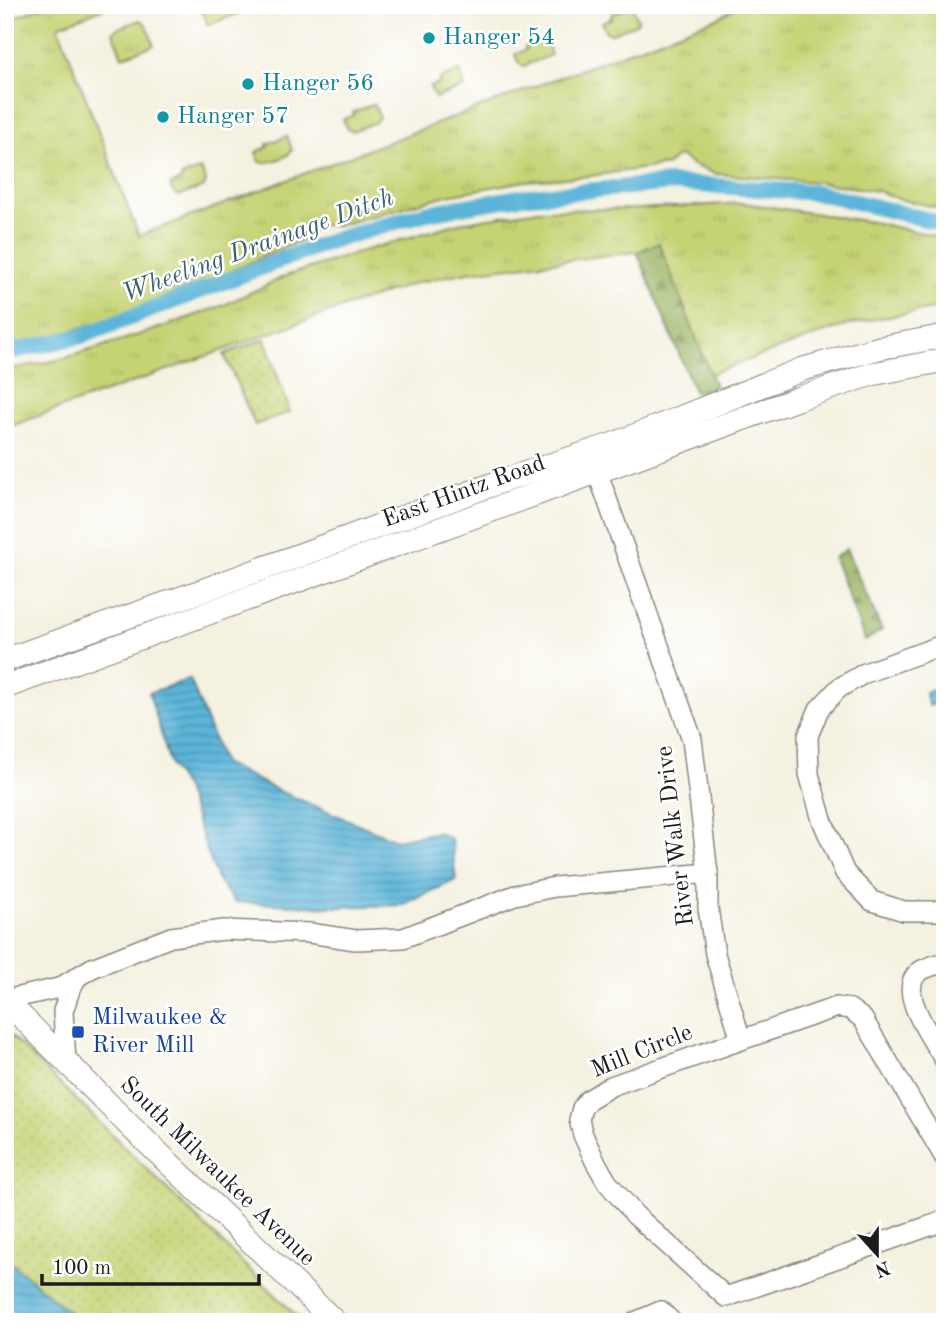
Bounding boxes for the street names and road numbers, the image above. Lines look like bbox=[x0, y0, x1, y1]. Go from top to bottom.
street label: East Hintz Road bbox=[379, 451, 549, 533]
street label: River Walk Drive bbox=[653, 744, 699, 928]
street label: Mill Circle bbox=[588, 1021, 696, 1083]
street label: South Milwaukee Avenue bbox=[115, 1073, 319, 1271]

